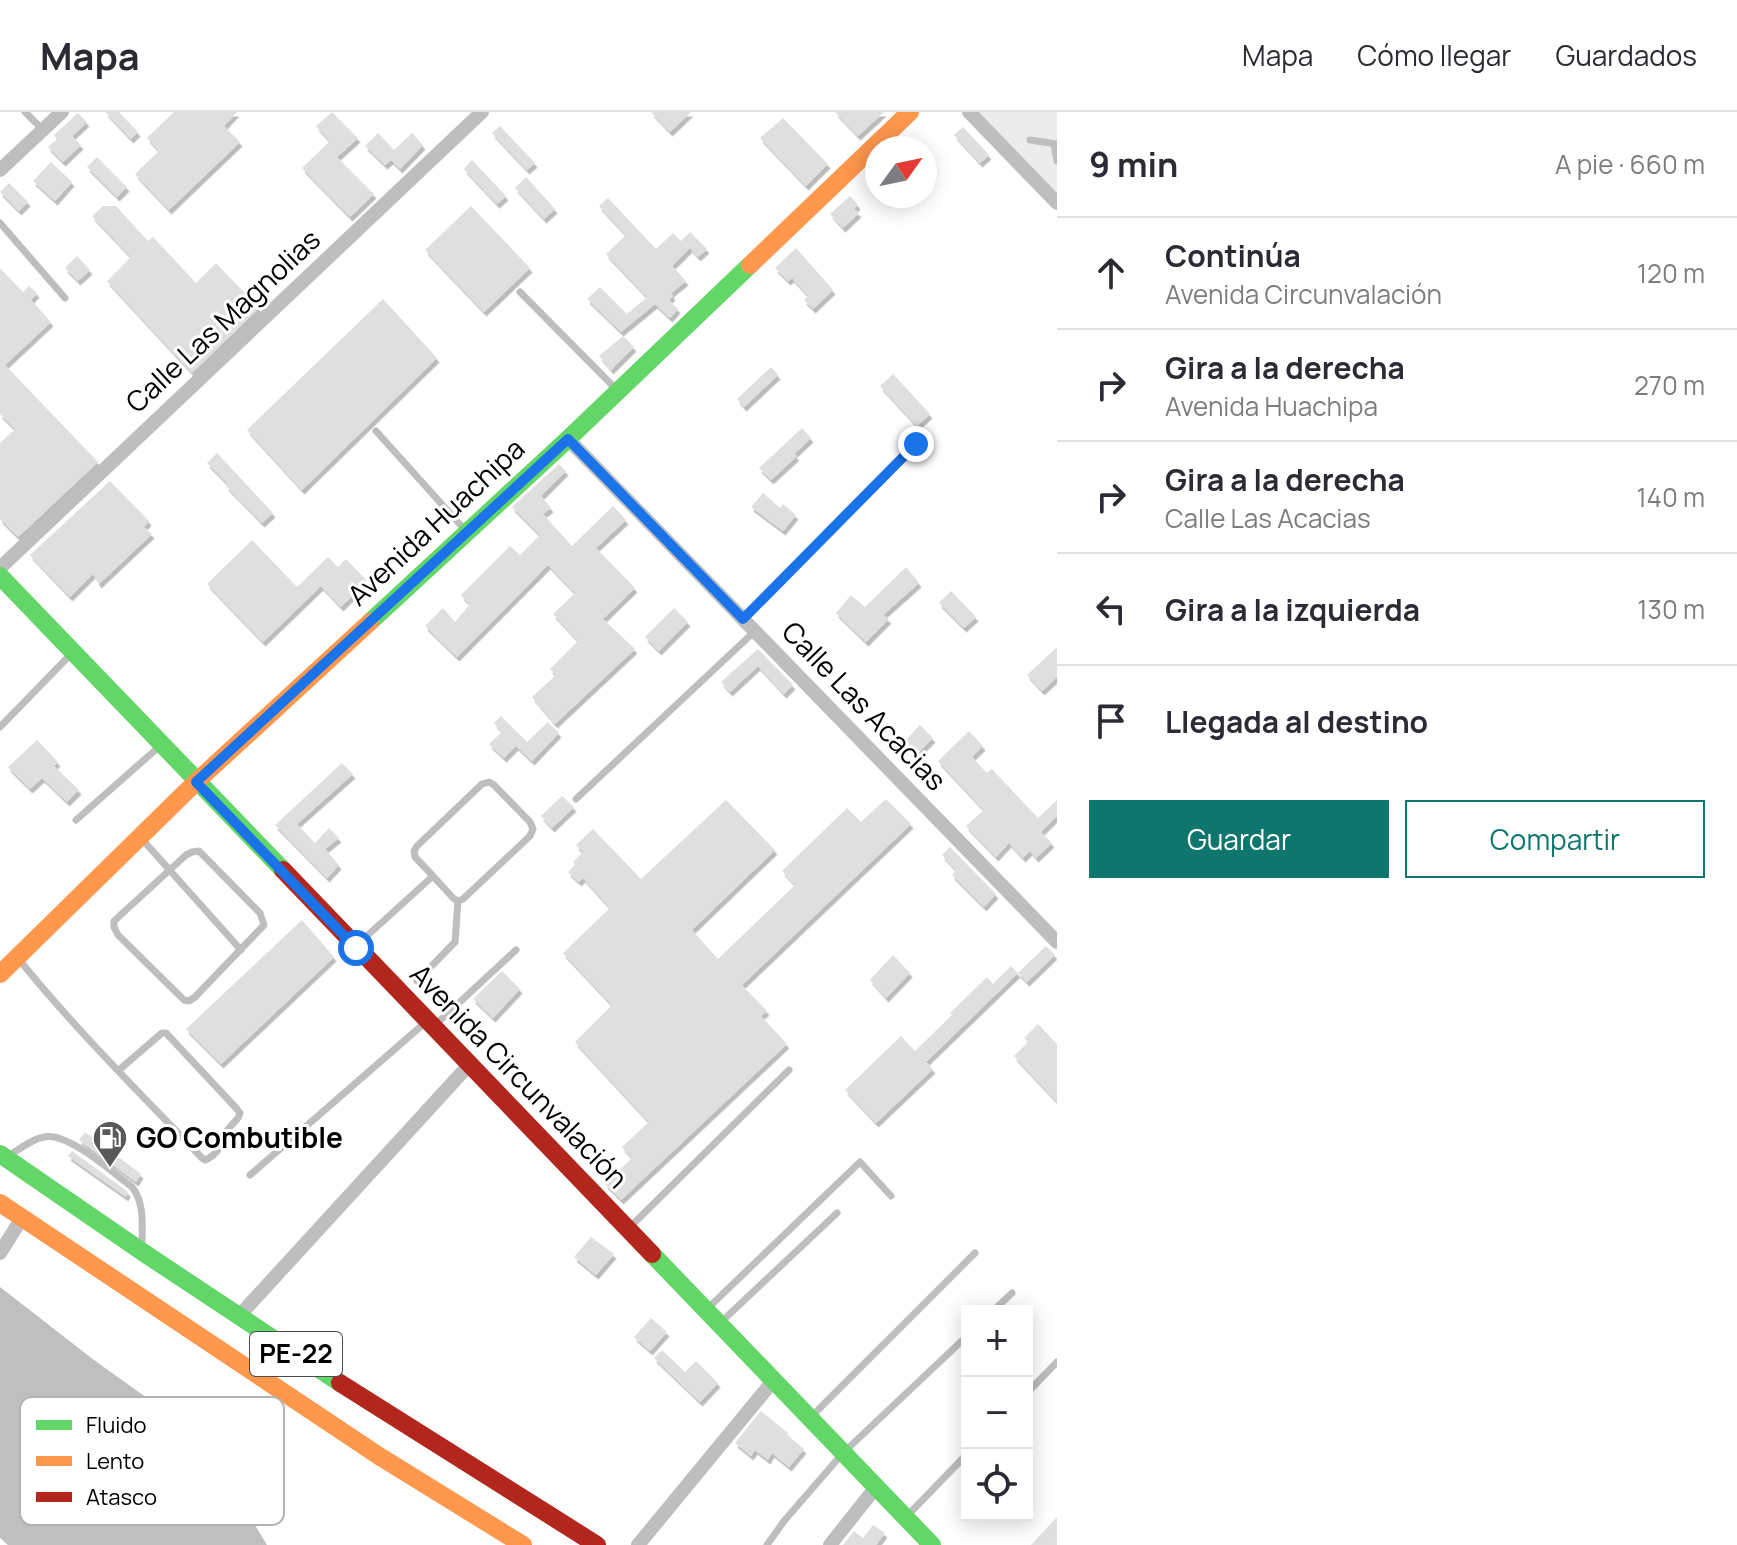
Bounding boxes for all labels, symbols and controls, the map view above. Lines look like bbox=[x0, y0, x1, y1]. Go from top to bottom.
text: Mapa bbox=[40, 29, 140, 81]
text: Mapa bbox=[1242, 36, 1313, 74]
text: Cómo llegar bbox=[1357, 36, 1511, 74]
text: Guardados bbox=[1555, 36, 1697, 74]
north arrow bbox=[865, 136, 937, 208]
text: 9 min bbox=[1089, 141, 1178, 187]
text: A pie · 660 m bbox=[1555, 146, 1705, 182]
street label: Calle Las Magnolias bbox=[117, 220, 328, 420]
text: Continúa bbox=[1165, 235, 1301, 276]
icon: ahead bbox=[1089, 251, 1133, 295]
text: 120 m bbox=[1637, 255, 1705, 291]
text: Avenida Circunvalación bbox=[1165, 276, 1442, 312]
text: Gira a la derecha bbox=[1165, 347, 1405, 388]
icon: right bbox=[1089, 363, 1133, 407]
text: 270 m bbox=[1634, 367, 1705, 403]
text: Avenida Huachipa bbox=[1165, 388, 1378, 424]
route end bbox=[898, 426, 934, 462]
street label: Avenida Huachipa bbox=[339, 429, 532, 613]
text: Gira a la derecha bbox=[1165, 459, 1405, 500]
icon: right bbox=[1089, 475, 1133, 519]
text: 140 m bbox=[1636, 479, 1705, 515]
text: Calle Las Acacias bbox=[1165, 500, 1371, 536]
icon: left bbox=[1089, 587, 1133, 631]
text: Gira a la izquierda bbox=[1165, 589, 1420, 630]
text: 130 m bbox=[1637, 591, 1705, 627]
street label: Calle Las Acacias bbox=[774, 612, 955, 798]
icon: arrive bbox=[1089, 699, 1133, 743]
text: Llegada al destino bbox=[1165, 701, 1428, 742]
button: Guardar bbox=[1089, 800, 1389, 878]
button: Compartir bbox=[1405, 800, 1705, 878]
route start bbox=[338, 930, 374, 966]
street label: Avenida Circunvalación bbox=[402, 955, 637, 1196]
place label: GO Combutible bbox=[136, 1118, 343, 1156]
fuel station icon: GO Combutible bbox=[91, 1119, 129, 1169]
map controls bbox=[961, 1305, 1033, 1521]
button: + bbox=[961, 1305, 1033, 1377]
road number: PE-22 bbox=[250, 1332, 342, 1376]
button: − bbox=[961, 1377, 1033, 1449]
legend bbox=[20, 1397, 284, 1525]
text: Fluido bbox=[86, 1410, 146, 1440]
text: Lento bbox=[86, 1446, 144, 1476]
button: locate bbox=[961, 1449, 1033, 1521]
text: Atasco bbox=[86, 1482, 157, 1512]

